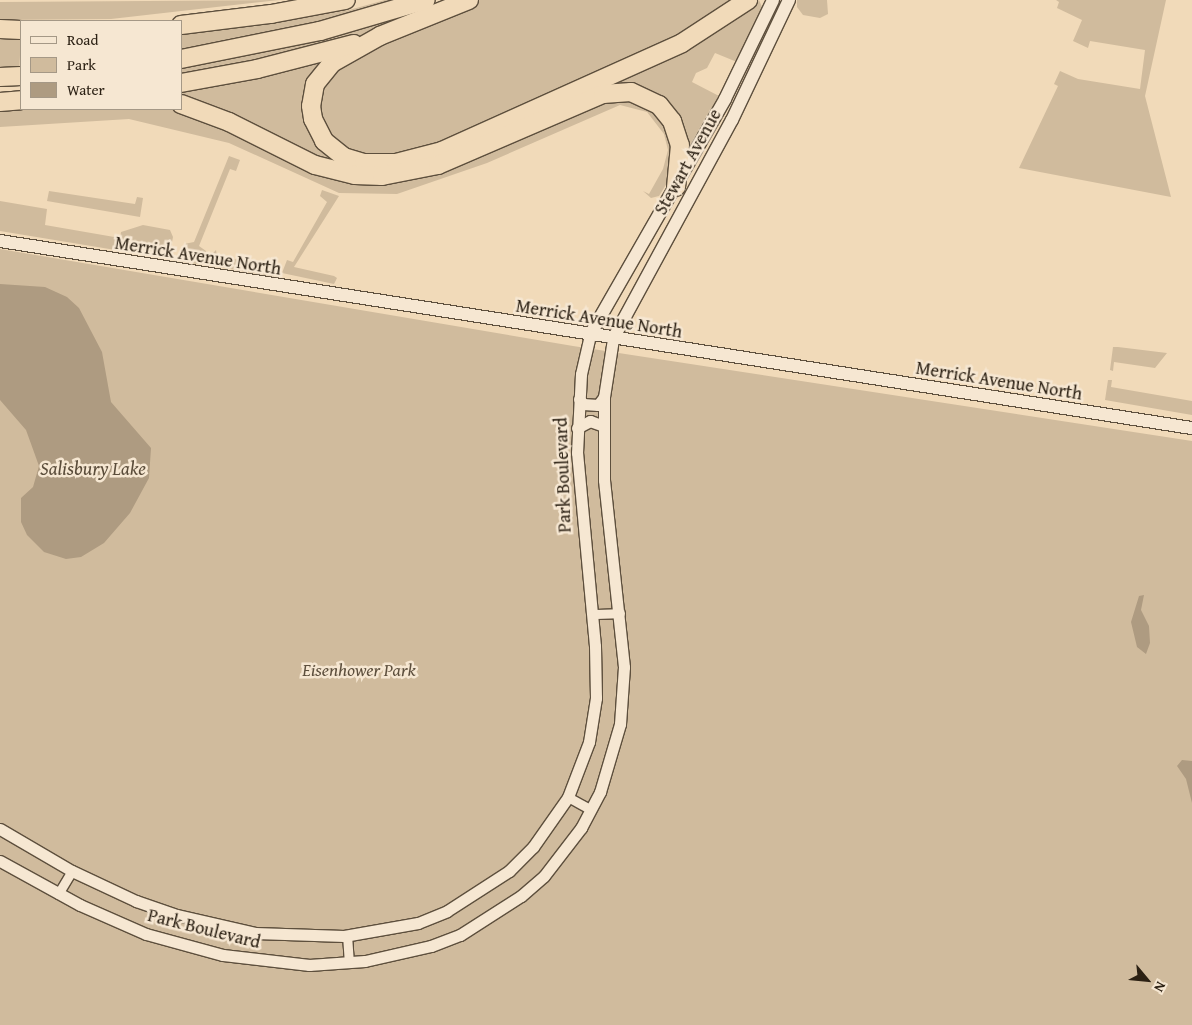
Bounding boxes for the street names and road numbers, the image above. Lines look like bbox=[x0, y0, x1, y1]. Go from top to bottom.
street label: Stewart Avenue bbox=[650, 105, 726, 219]
street label: Merrick Avenue North bbox=[113, 232, 283, 280]
street label: Merrick Avenue North bbox=[514, 295, 684, 343]
street label: Merrick Avenue North bbox=[914, 357, 1084, 405]
street label: Park Boulevard bbox=[550, 417, 576, 533]
street label: Park Boulevard bbox=[145, 905, 263, 953]

